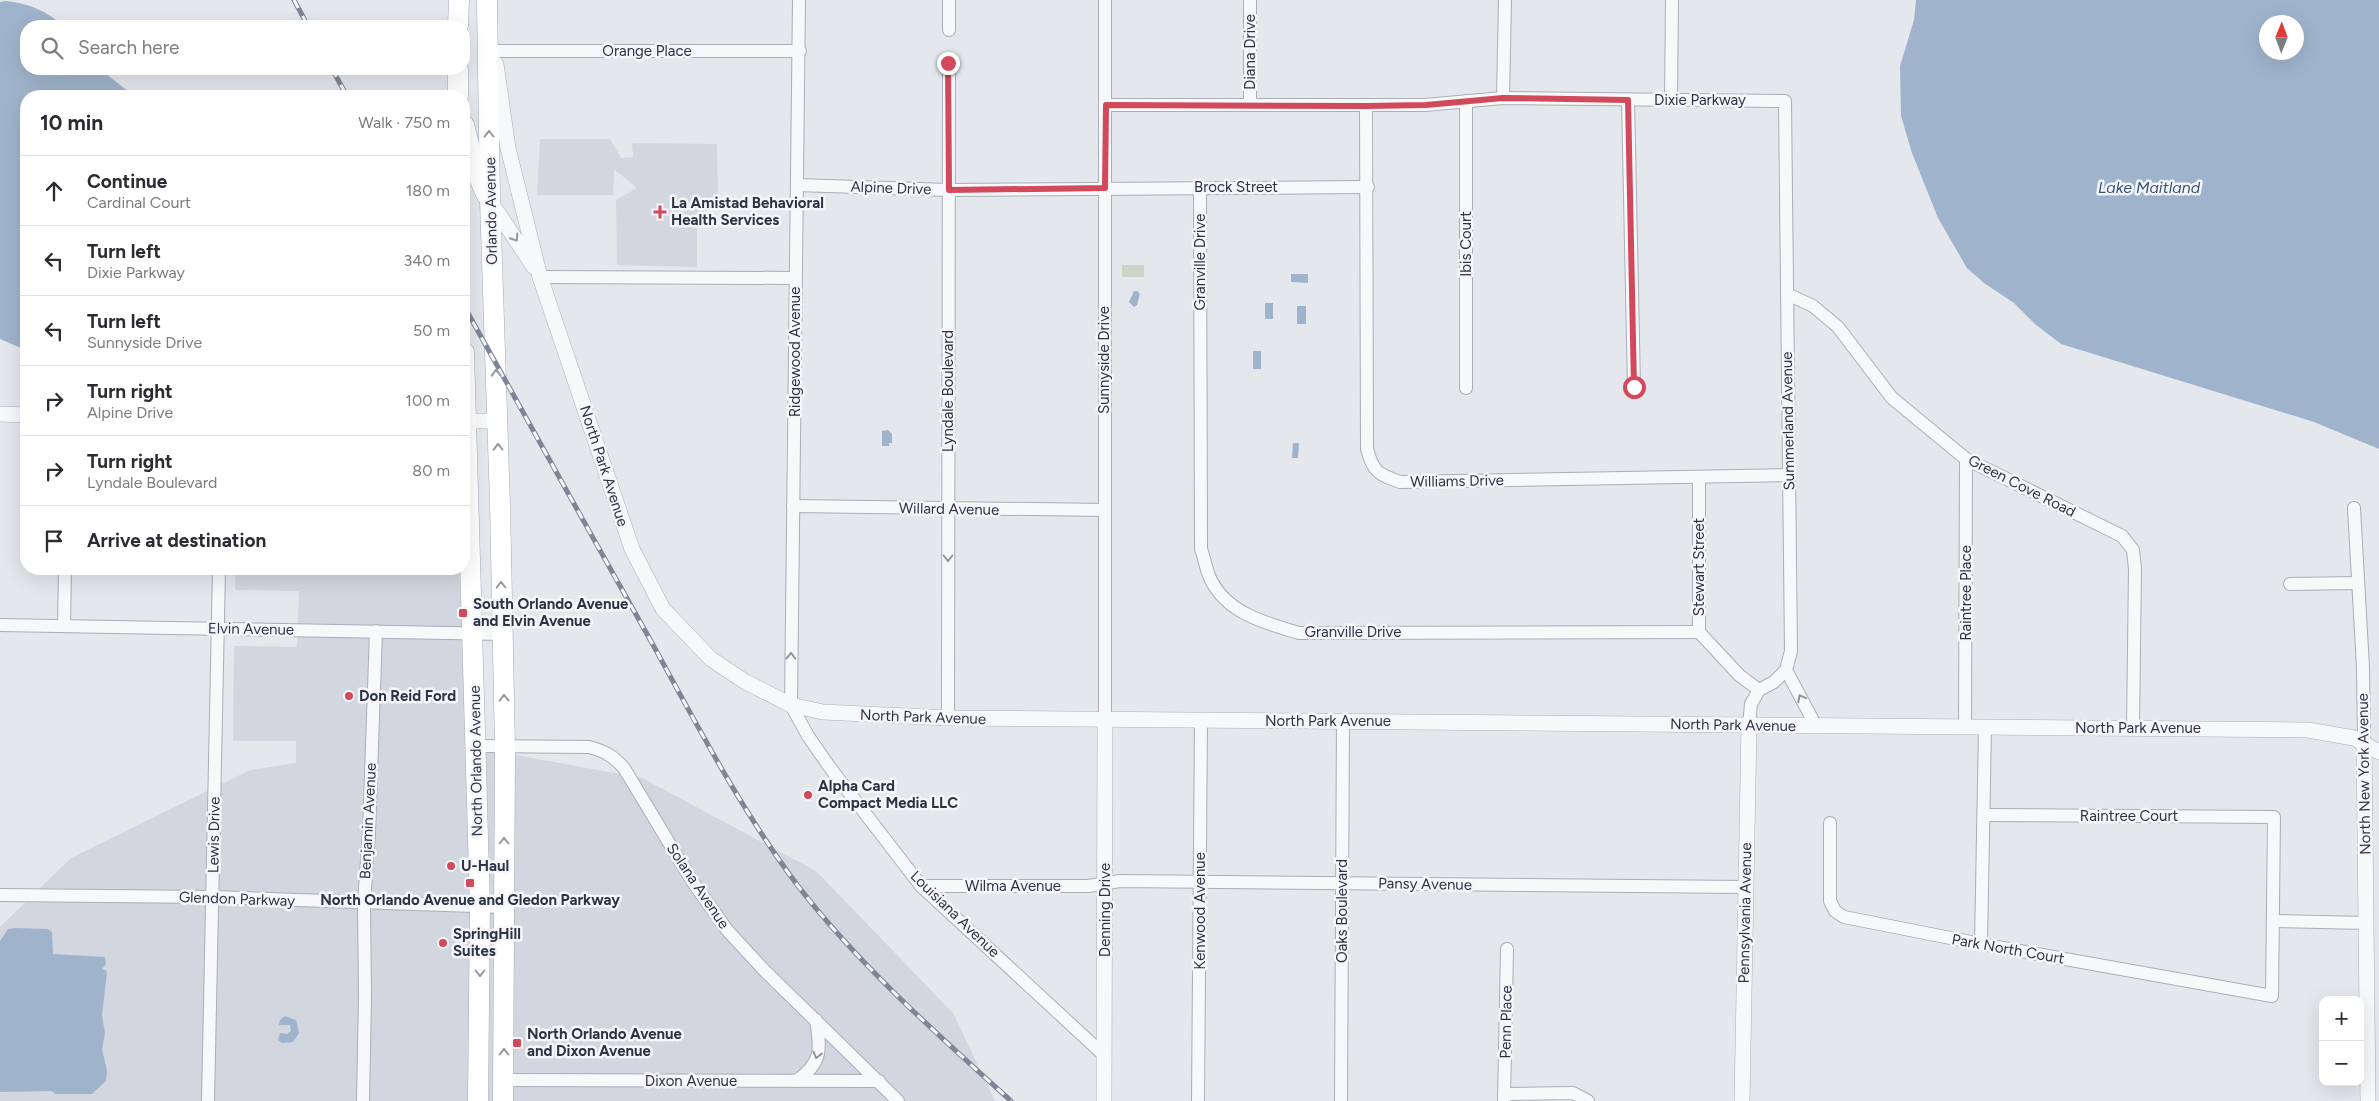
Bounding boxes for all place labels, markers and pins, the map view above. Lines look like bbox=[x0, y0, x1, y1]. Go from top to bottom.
place label: La Amistad Behavioral Health Services bbox=[671, 194, 824, 229]
marker: La Amistad Behavioral Health Services bbox=[653, 205, 667, 219]
place label: South Orlando Avenue and Elvin Avenue bbox=[473, 595, 629, 630]
marker: South Orlando Avenue and Elvin Avenue bbox=[457, 607, 469, 619]
place label: Don Reid Ford bbox=[359, 687, 456, 705]
marker: Don Reid Ford bbox=[343, 690, 355, 702]
place label: Alpha Card Compact Media LLC bbox=[818, 777, 958, 812]
marker: Alpha Card Compact Media LLC bbox=[802, 789, 814, 801]
place label: U-Haul bbox=[461, 857, 509, 875]
marker: U-Haul bbox=[445, 860, 457, 872]
marker: North Orlando Avenue and Gledon Parkway bbox=[464, 877, 476, 889]
place label: North Orlando Avenue and Gledon Parkway bbox=[320, 891, 620, 909]
place label: SpringHill Suites bbox=[453, 925, 521, 960]
marker: SpringHill Suites bbox=[437, 937, 449, 949]
place label: North Orlando Avenue and Dixon Avenue bbox=[527, 1025, 683, 1060]
marker: North Orlando Avenue and Dixon Avenue bbox=[511, 1037, 523, 1049]

